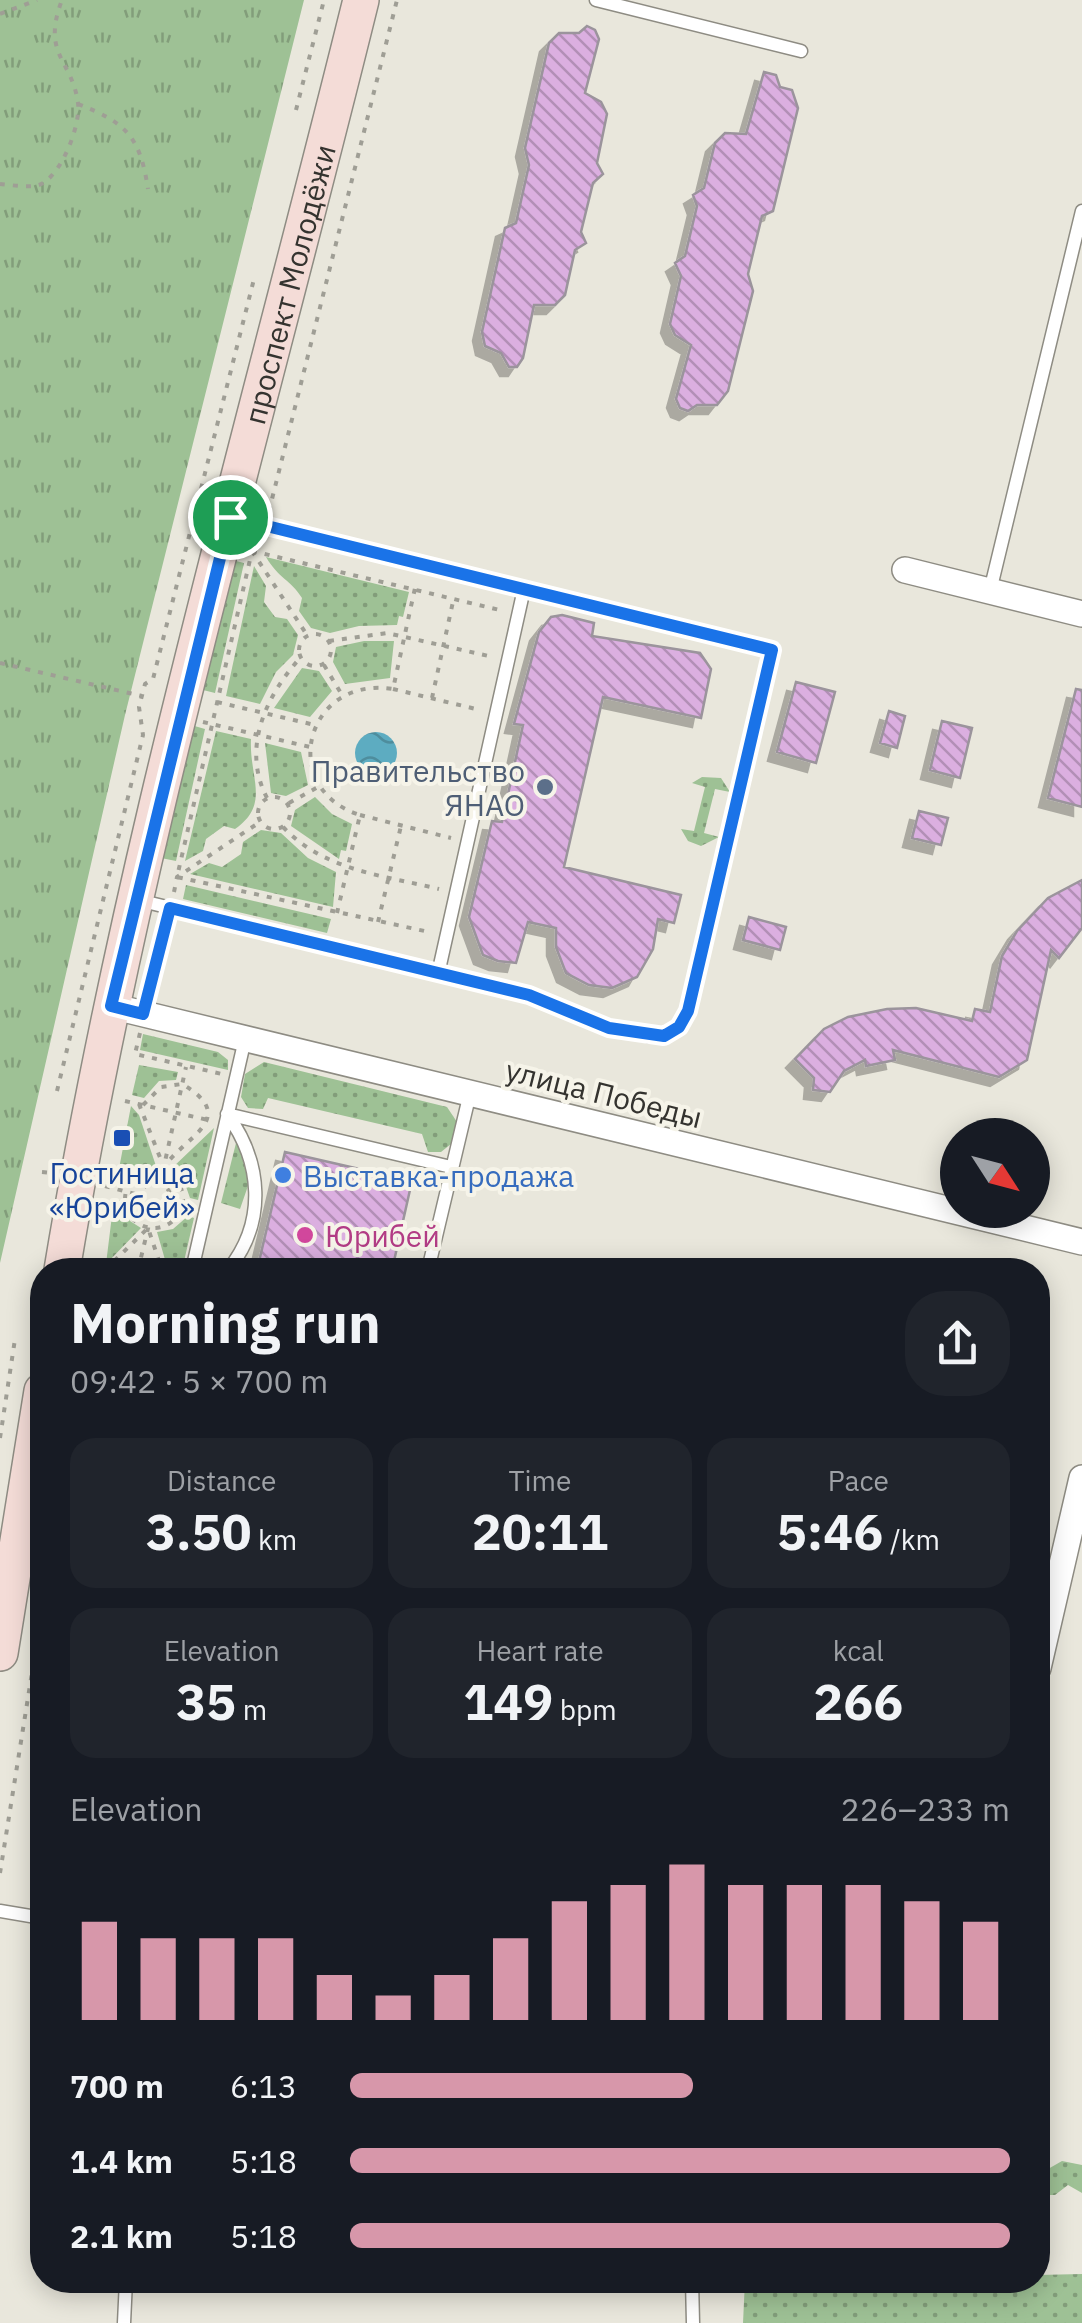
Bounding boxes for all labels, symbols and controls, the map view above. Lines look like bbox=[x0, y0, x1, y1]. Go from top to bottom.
street label: проспект Молодёжи bbox=[234, 140, 343, 428]
pin bbox=[188, 475, 273, 560]
icon: arrive bbox=[203, 490, 258, 545]
place label: Правительство ЯНАО bbox=[311, 751, 525, 824]
marker: Правительство ЯНАО bbox=[534, 776, 556, 798]
street label: улица Победы bbox=[502, 1050, 706, 1136]
north arrow bbox=[940, 1118, 1050, 1228]
map controls bbox=[940, 1118, 1050, 1228]
marker: Гостиница «Юрибей» bbox=[111, 1127, 133, 1149]
place label: Гостиница «Юрибей» bbox=[49, 1153, 195, 1226]
place label: Выставка-продажа bbox=[303, 1156, 574, 1195]
marker: Выставка-продажа bbox=[272, 1164, 294, 1186]
place label: Юрибей bbox=[325, 1216, 440, 1255]
marker: Юрибей bbox=[294, 1224, 316, 1246]
text: Morning run bbox=[70, 1287, 381, 1358]
button: share bbox=[905, 1291, 1010, 1396]
text: 09:42 · 5 × 700 m bbox=[70, 1360, 328, 1402]
text: Distance bbox=[167, 1462, 276, 1499]
text: Time bbox=[509, 1462, 571, 1499]
text: Pace bbox=[828, 1462, 889, 1499]
text: 3.50 bbox=[146, 1499, 252, 1564]
text: 20:11 bbox=[472, 1499, 608, 1564]
text: 5:46 bbox=[777, 1499, 883, 1564]
text: km bbox=[252, 1521, 297, 1558]
text: /km bbox=[883, 1521, 940, 1558]
text: Elevation bbox=[164, 1632, 280, 1669]
text: Heart rate bbox=[476, 1632, 604, 1669]
text: kcal bbox=[833, 1632, 884, 1669]
text: 35 bbox=[176, 1669, 236, 1734]
text: 149 bbox=[463, 1669, 553, 1734]
text: 266 bbox=[813, 1669, 903, 1734]
text: m bbox=[236, 1691, 267, 1728]
text: bpm bbox=[553, 1691, 617, 1728]
text: Elevation bbox=[70, 1788, 203, 1830]
text: 226–233 m bbox=[840, 1788, 1010, 1830]
text: 700 m bbox=[70, 2065, 164, 2107]
text: 6:13 bbox=[230, 2065, 297, 2107]
text: 1.4 km bbox=[70, 2140, 173, 2182]
text: 5:18 bbox=[230, 2140, 297, 2182]
text: 2.1 km bbox=[70, 2215, 173, 2257]
text: 5:18 bbox=[230, 2215, 297, 2257]

